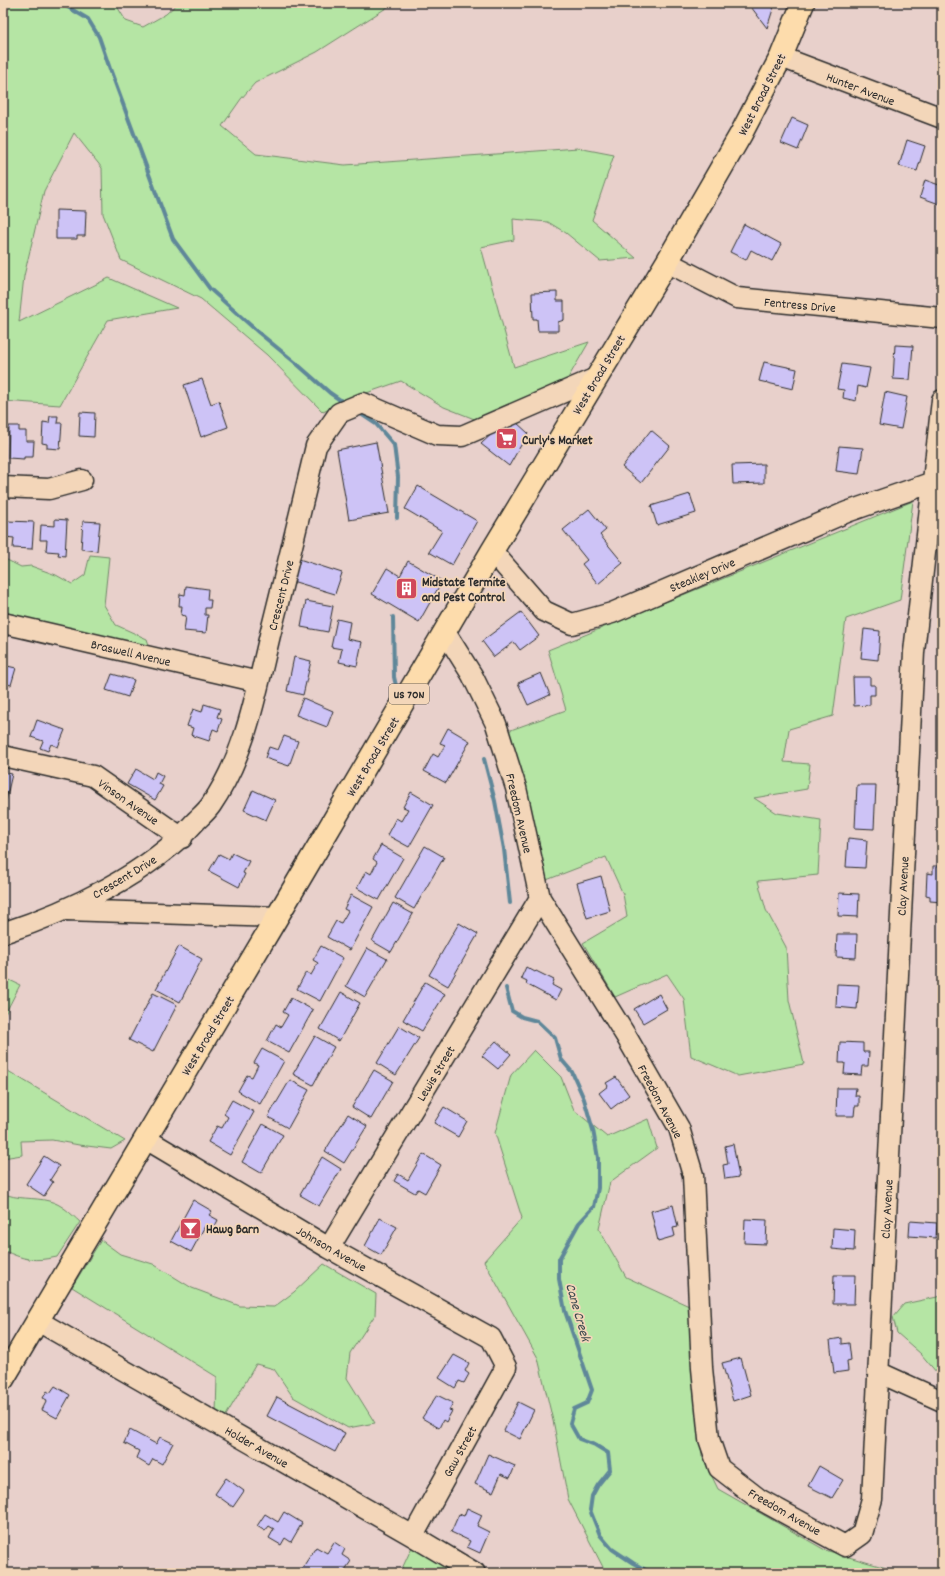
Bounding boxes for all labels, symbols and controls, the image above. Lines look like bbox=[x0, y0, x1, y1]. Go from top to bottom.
street label: West Broad Street bbox=[734, 51, 792, 140]
street label: Hunter Avenue bbox=[823, 69, 897, 112]
street label: Fentress Drive bbox=[763, 294, 837, 319]
street label: West Broad Street bbox=[569, 332, 632, 419]
supermarket icon: Curly's Market bbox=[493, 426, 519, 452]
place label: Curly's Market bbox=[522, 432, 593, 451]
street label: Steakley Drive bbox=[667, 554, 739, 599]
street label: Crescent Drive bbox=[264, 558, 300, 633]
place label: Midstate Termite and Pest Control bbox=[422, 574, 506, 608]
building icon: Midstate Termite and Pest Control bbox=[394, 575, 420, 601]
street label: Braswell Avenue bbox=[89, 636, 172, 673]
road number: US 70N bbox=[389, 684, 429, 704]
street label: West Broad Street bbox=[343, 714, 406, 801]
street label: Freedom Avenue bbox=[499, 772, 536, 856]
street label: Vinson Avenue bbox=[93, 775, 162, 831]
street label: Crescent Drive bbox=[89, 851, 161, 905]
street label: Clay Avenue bbox=[893, 856, 916, 916]
street label: West Broad Street bbox=[178, 993, 241, 1080]
street label: Lewis Street bbox=[413, 1043, 461, 1106]
street label: Freedom Avenue bbox=[631, 1062, 686, 1143]
street label: Clay Avenue bbox=[877, 1179, 900, 1239]
bar icon: Hawg Barn bbox=[178, 1215, 204, 1241]
place label: Hawg Barn bbox=[206, 1221, 259, 1240]
street label: Johnson Avenue bbox=[292, 1222, 370, 1278]
water label: Cane Creek bbox=[559, 1281, 595, 1345]
street label: Holder Avenue bbox=[220, 1422, 291, 1474]
street label: Gaw Street bbox=[439, 1423, 483, 1481]
street label: Freedom Avenue bbox=[744, 1485, 824, 1542]

